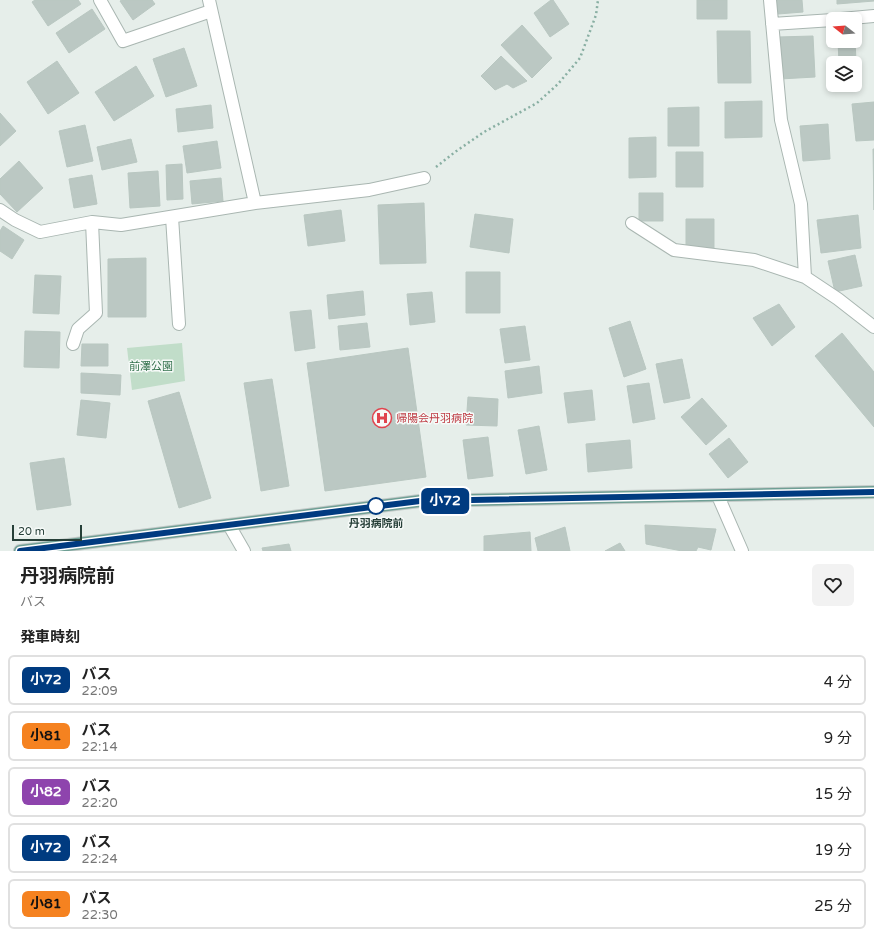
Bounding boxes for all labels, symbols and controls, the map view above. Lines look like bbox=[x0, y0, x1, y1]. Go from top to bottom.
north arrow bbox=[826, 12, 862, 48]
map controls bbox=[826, 12, 862, 92]
button: layers bbox=[826, 56, 862, 92]
park label: 前澤公園 bbox=[129, 360, 173, 373]
hospital icon: 帰陽会丹羽病院 bbox=[371, 407, 393, 429]
place label: 帰陽会丹羽病院 bbox=[396, 412, 473, 425]
line badge: 小72 bbox=[422, 488, 468, 514]
text: 小72 bbox=[429, 492, 461, 509]
marker: 丹羽病院前 bbox=[367, 497, 385, 515]
place label: 丹羽病院前 bbox=[349, 517, 404, 530]
scale bar bbox=[12, 523, 82, 542]
text: 20 m bbox=[18, 525, 45, 538]
button: heart bbox=[812, 564, 854, 606]
text: 丹羽病院前 bbox=[20, 565, 115, 587]
text: バス bbox=[20, 594, 46, 610]
text: 発車時刻 bbox=[20, 628, 80, 646]
text: バス bbox=[82, 665, 112, 683]
text: 小72 bbox=[30, 671, 62, 688]
text: 4 分 bbox=[824, 673, 852, 691]
text: 22:09 bbox=[82, 683, 118, 699]
text: バス bbox=[82, 721, 112, 739]
text: 小81 bbox=[30, 727, 62, 744]
text: 9 分 bbox=[824, 729, 852, 747]
text: 22:14 bbox=[82, 739, 118, 755]
text: バス bbox=[82, 777, 112, 795]
text: 小82 bbox=[30, 783, 62, 800]
text: 15 分 bbox=[814, 785, 852, 803]
text: 22:20 bbox=[82, 795, 118, 811]
text: バス bbox=[82, 833, 112, 851]
text: 小72 bbox=[30, 839, 62, 856]
text: 19 分 bbox=[814, 841, 852, 859]
text: 22:24 bbox=[82, 851, 118, 867]
text: バス bbox=[82, 889, 112, 907]
text: 小81 bbox=[30, 895, 62, 912]
text: 25 分 bbox=[814, 897, 852, 915]
text: 22:30 bbox=[82, 907, 118, 923]

